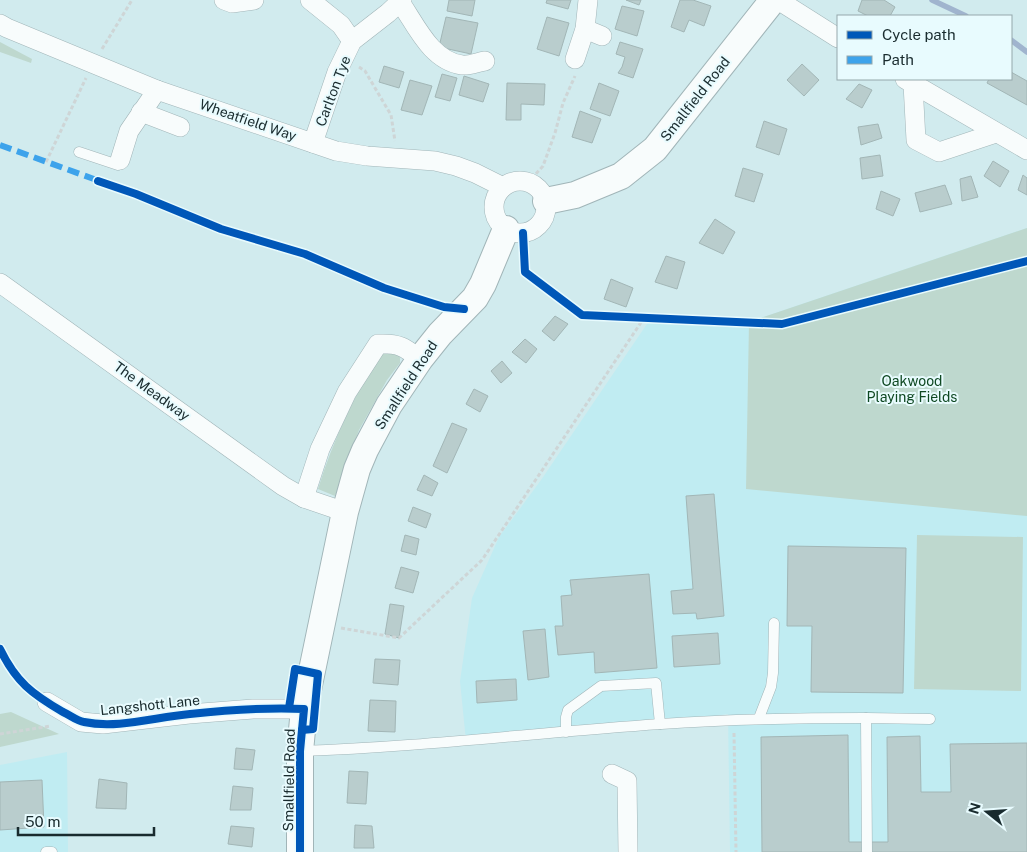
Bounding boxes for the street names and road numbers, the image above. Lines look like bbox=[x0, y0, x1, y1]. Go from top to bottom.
street label: Carlton Tye bbox=[312, 53, 354, 128]
street label: Smallfield Road bbox=[657, 54, 733, 144]
street label: Wheatfield Way bbox=[197, 96, 299, 144]
street label: Smallfield Road bbox=[371, 338, 441, 432]
street label: The Meadway bbox=[111, 358, 193, 424]
street label: Langshott Lane bbox=[99, 692, 201, 718]
street label: Smallfield Road bbox=[280, 729, 298, 831]

